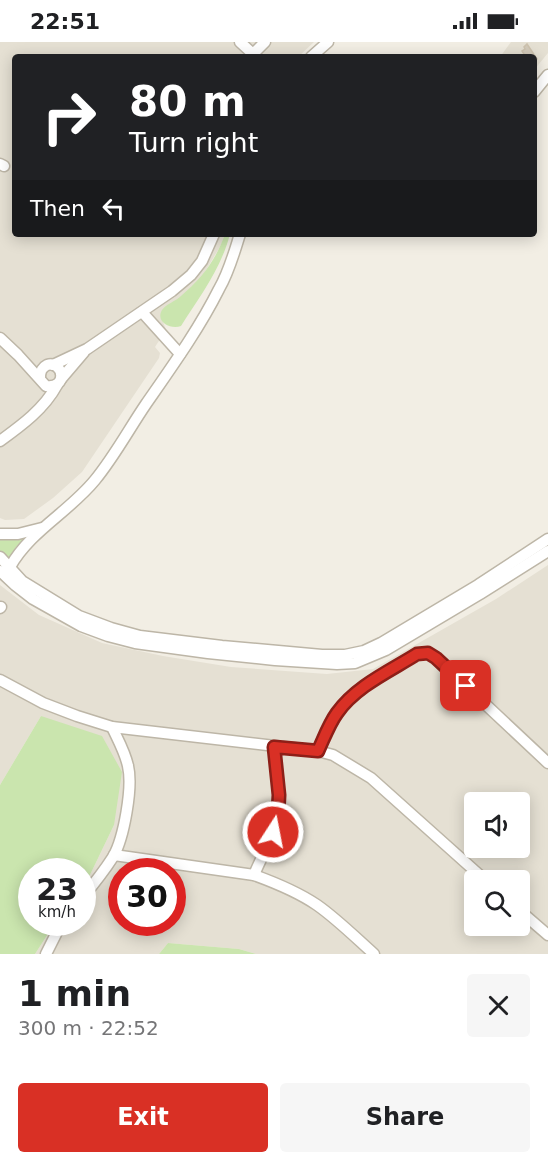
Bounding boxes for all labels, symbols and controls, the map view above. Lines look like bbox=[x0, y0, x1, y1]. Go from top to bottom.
text: 22:51 bbox=[30, 9, 100, 34]
text: 80 m bbox=[129, 77, 246, 126]
icon: right bbox=[30, 78, 108, 156]
text: Turn right bbox=[129, 127, 258, 158]
icon: left bbox=[97, 192, 130, 225]
text: Then bbox=[30, 196, 85, 221]
pin bbox=[440, 660, 491, 711]
icon: arrive bbox=[449, 669, 482, 702]
map controls bbox=[464, 792, 530, 936]
button: sound bbox=[464, 792, 530, 858]
position arrow bbox=[241, 800, 305, 864]
speed limit sign: 30 bbox=[108, 858, 186, 936]
button: search bbox=[464, 870, 530, 936]
text: 23 bbox=[36, 872, 78, 907]
text: km/h bbox=[38, 903, 76, 921]
text: 1 min bbox=[18, 973, 131, 1014]
button: close bbox=[467, 974, 530, 1037]
text: 300 m · 22:52 bbox=[18, 1016, 159, 1040]
button: Exit bbox=[18, 1083, 268, 1152]
button: Share bbox=[280, 1083, 530, 1152]

